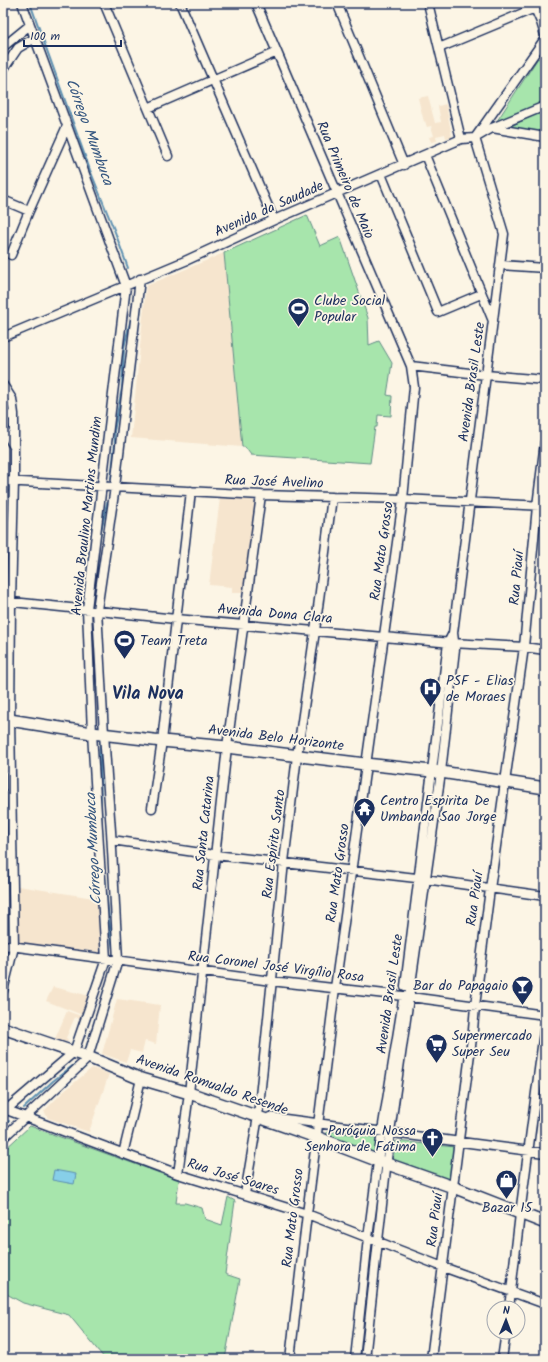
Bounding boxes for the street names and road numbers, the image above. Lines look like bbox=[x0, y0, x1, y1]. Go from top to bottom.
street label: Rua Primeiro de Maio bbox=[310, 118, 380, 242]
street label: Avenida da Saudade bbox=[211, 175, 328, 243]
street label: Avenida Brasil Leste bbox=[453, 320, 491, 443]
street label: Avenida Braulino Martins Mundim bbox=[66, 415, 108, 617]
street label: Rua José Avelino bbox=[224, 469, 324, 495]
street label: Rua Mato Grosso bbox=[364, 500, 400, 602]
street label: Rua Piauí bbox=[504, 547, 531, 606]
street label: Avenida Dona Clara bbox=[217, 598, 333, 630]
street label: Avenida Belo Horizonte bbox=[207, 719, 346, 757]
street label: Rua Santa Catarina bbox=[187, 775, 221, 891]
street label: Rua Espírito Santo bbox=[256, 788, 292, 900]
street label: Rua Mato Grosso bbox=[320, 822, 356, 924]
street label: Rua Piauí bbox=[460, 868, 490, 928]
street label: Avenida Brasil Leste bbox=[371, 932, 409, 1055]
street label: Rua Coronel José Virgílio Rosa bbox=[187, 945, 365, 989]
street label: Avenida Romualdo Resende bbox=[133, 1049, 292, 1122]
street label: Rua José Soares bbox=[184, 1153, 282, 1201]
street label: Rua Mato Grosso bbox=[276, 1167, 310, 1269]
street label: Rua Piauí bbox=[421, 1189, 450, 1248]

